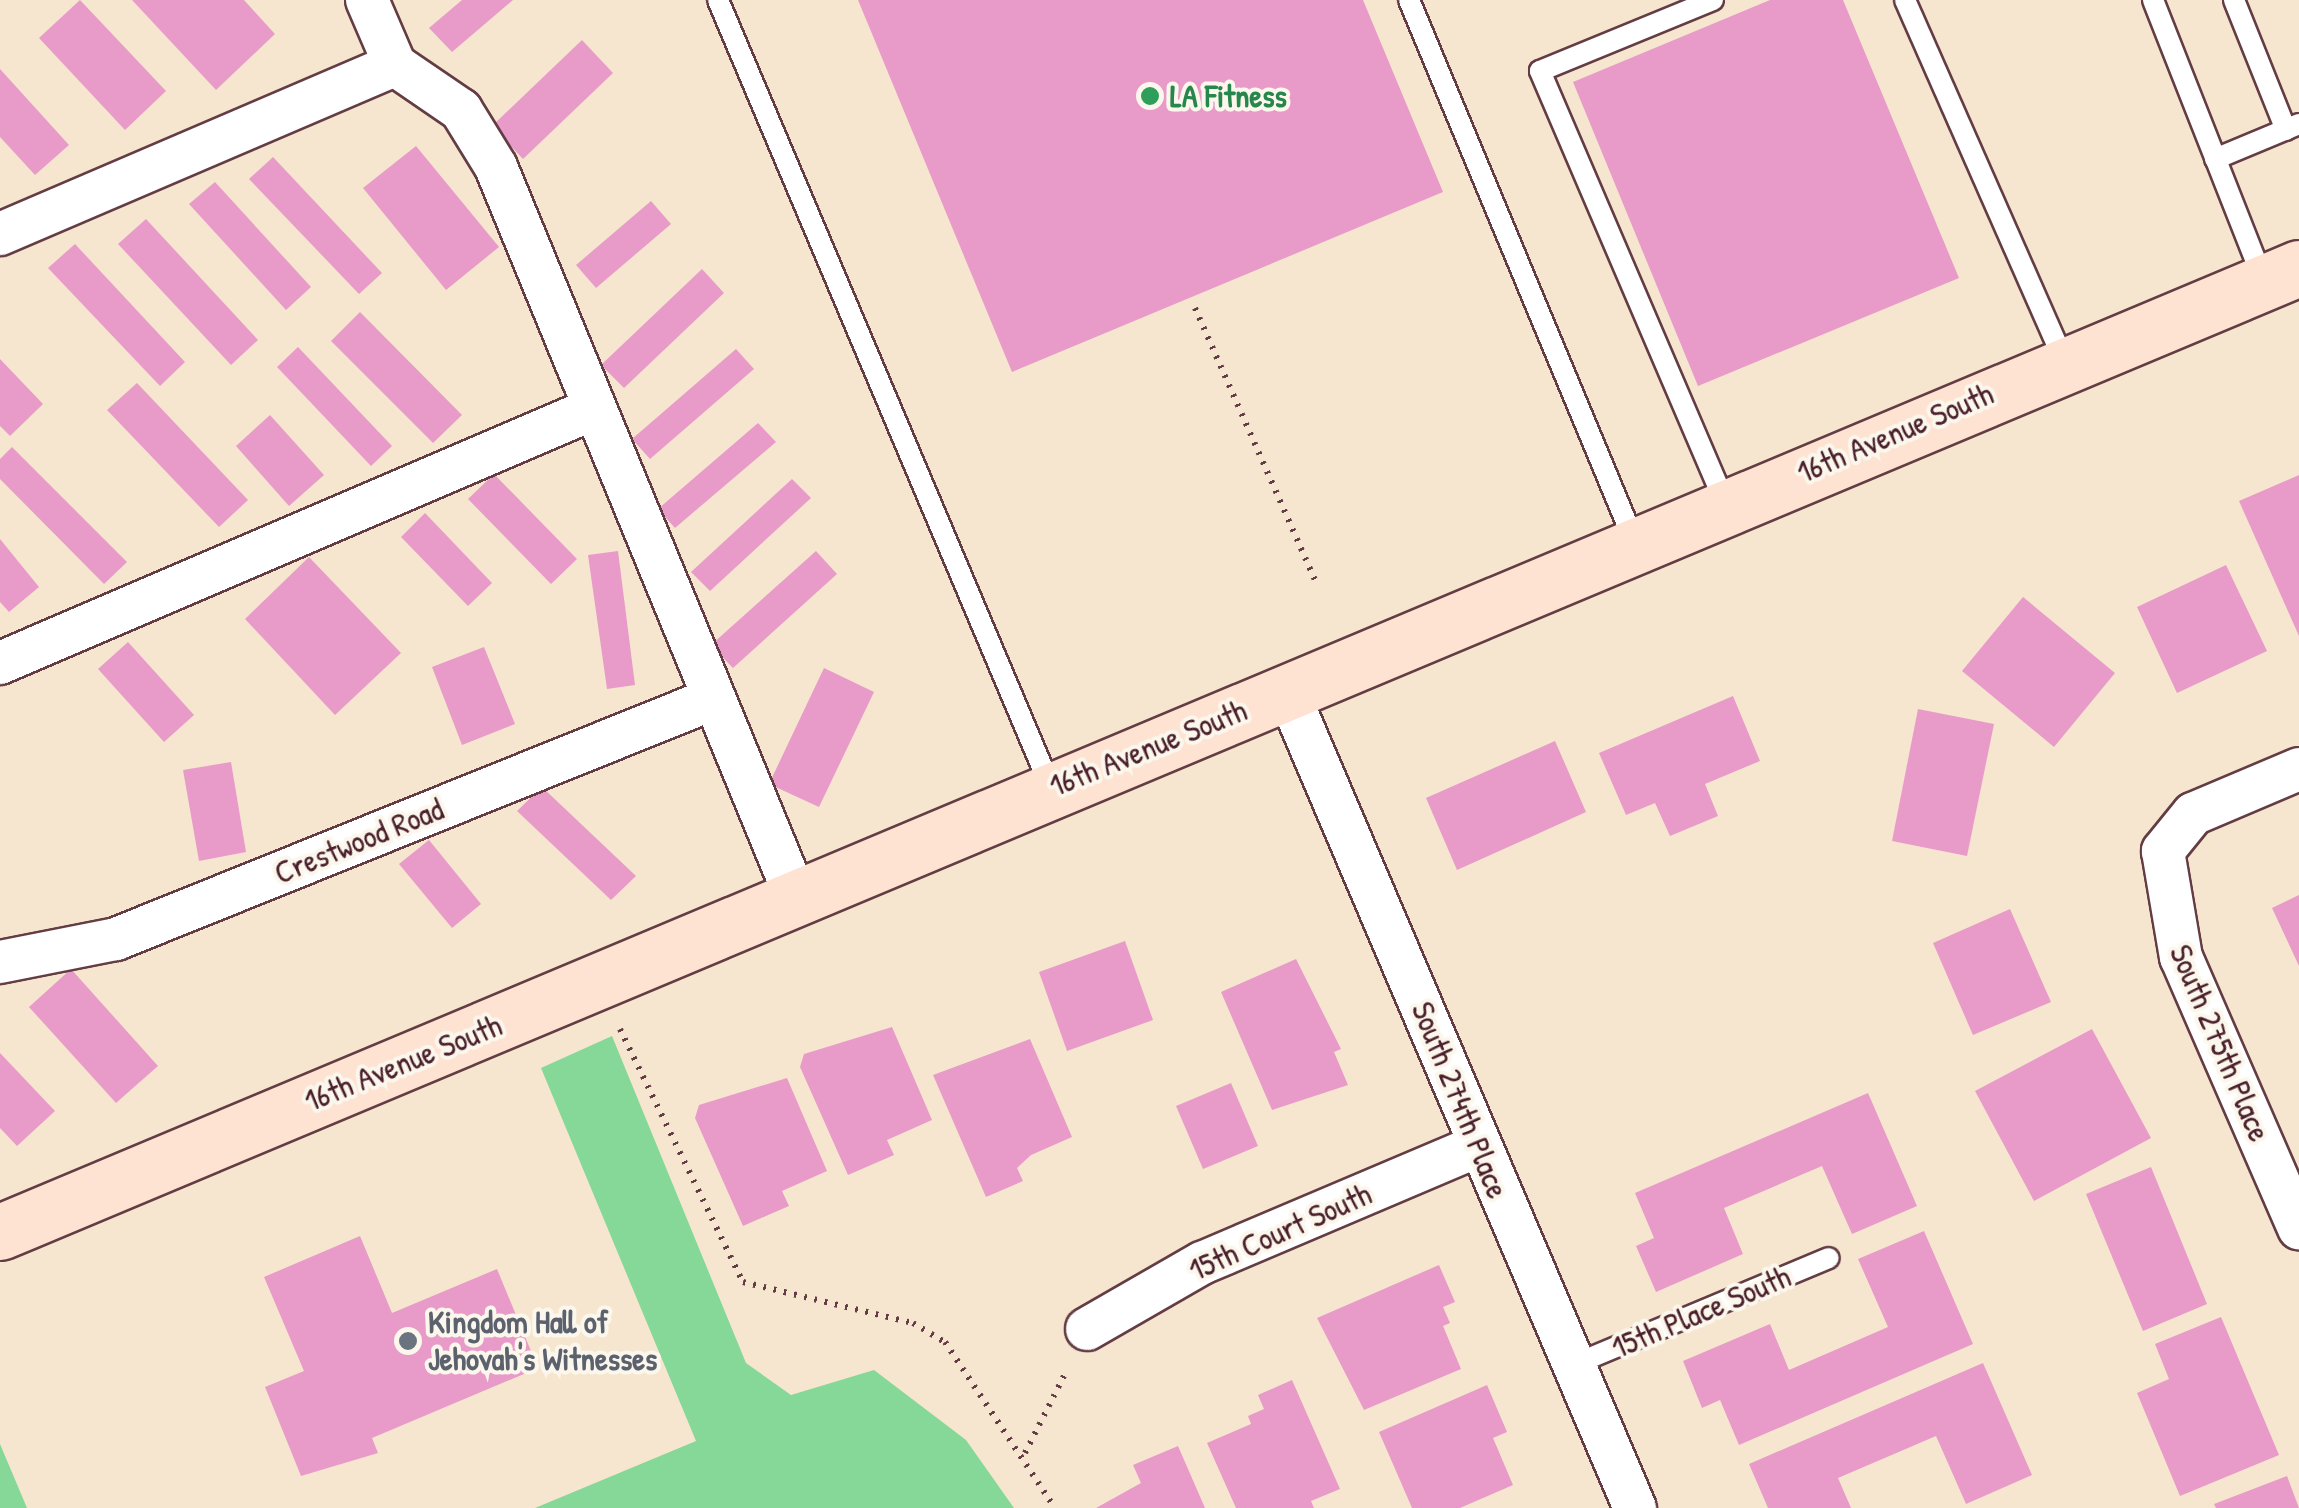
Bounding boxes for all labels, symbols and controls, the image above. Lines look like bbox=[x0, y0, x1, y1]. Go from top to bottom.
place label: LA Fitness bbox=[1170, 77, 1287, 115]
marker: LA Fitness bbox=[1139, 85, 1161, 107]
street label: 16th Avenue South bbox=[1791, 374, 1999, 492]
street label: 16th Avenue South bbox=[1044, 691, 1252, 805]
street label: Crestwood Road bbox=[269, 790, 449, 892]
street label: South 275th Place bbox=[2161, 939, 2279, 1147]
street label: South 274th Place bbox=[1403, 996, 1517, 1204]
street label: 16th Avenue South bbox=[299, 1006, 507, 1120]
street label: 15th Court South bbox=[1183, 1175, 1377, 1289]
street label: 15th Place South bbox=[1606, 1257, 1796, 1367]
place label: Kingdom Hall of Jehovah's Witnesses bbox=[428, 1304, 657, 1379]
marker: Kingdom Hall of Jehovah's Witnesses bbox=[397, 1330, 419, 1352]

